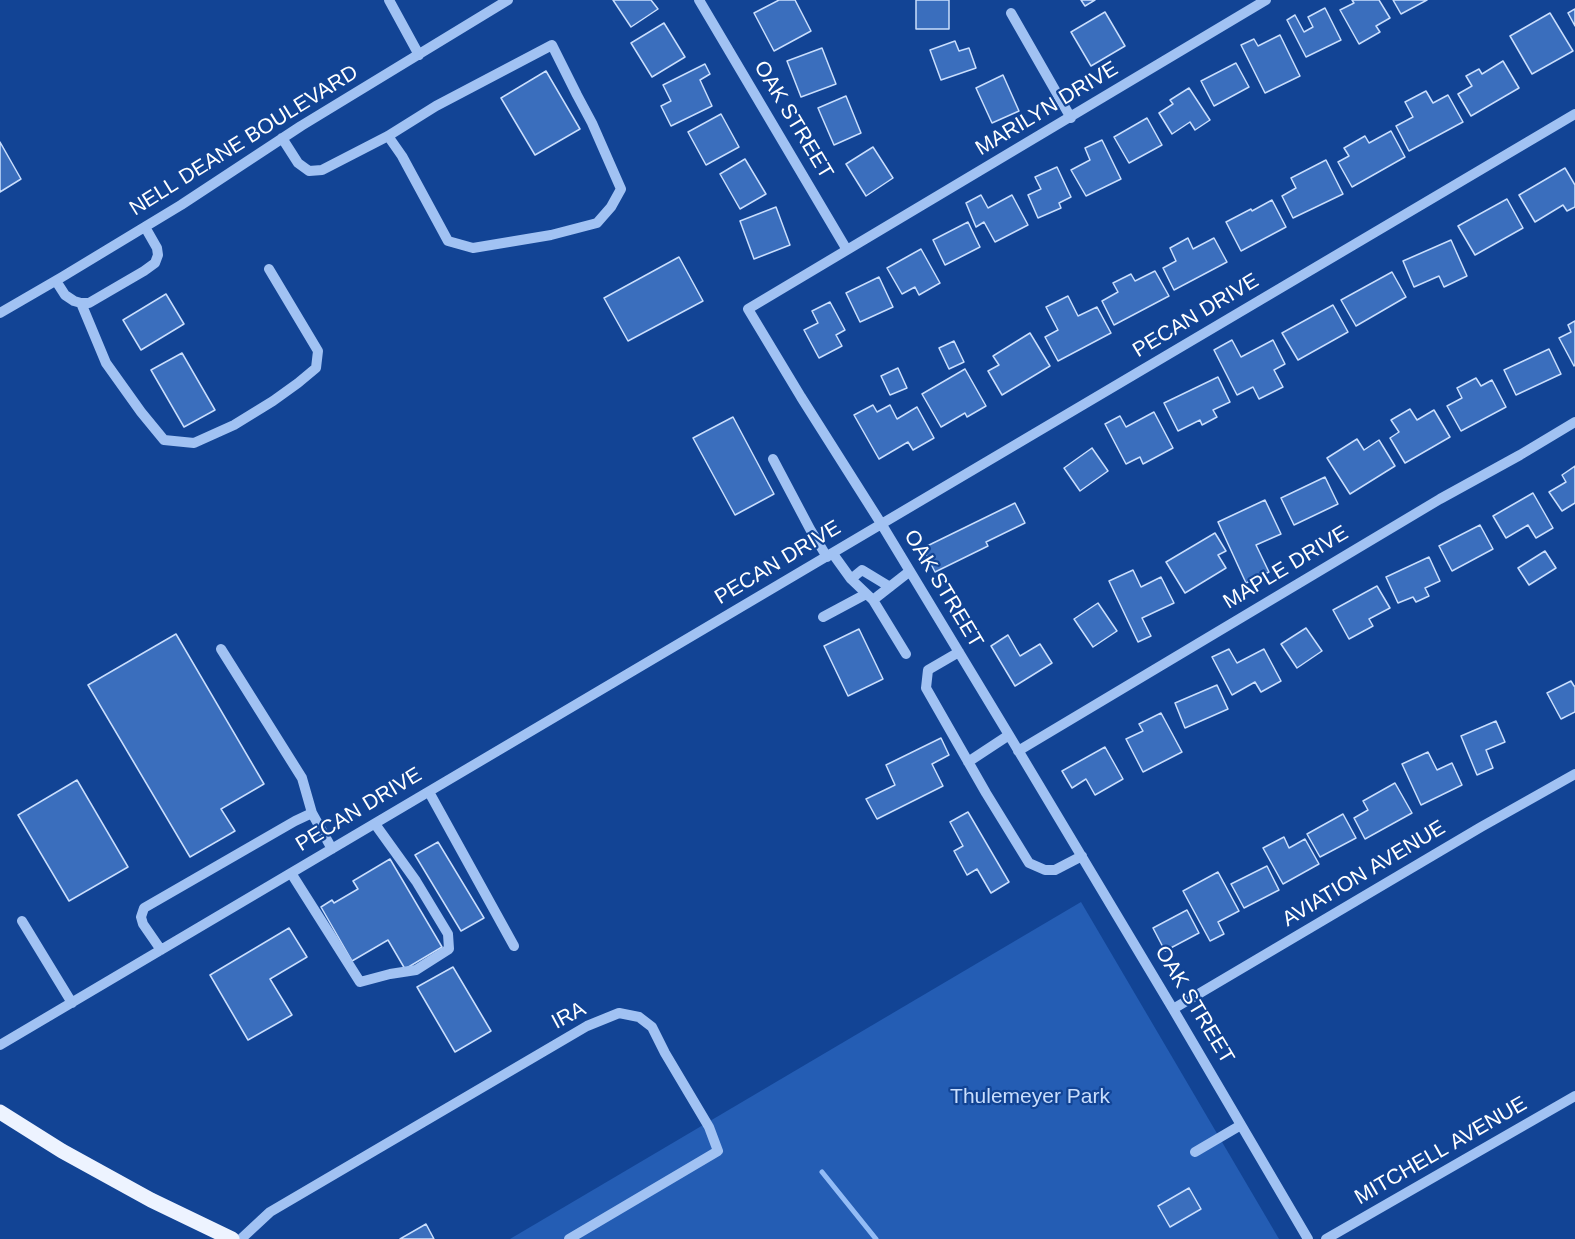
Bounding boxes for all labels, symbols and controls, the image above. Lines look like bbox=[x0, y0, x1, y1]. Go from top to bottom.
street label: OAK STREET bbox=[748, 56, 838, 184]
street label: MARILYN DRIVE bbox=[971, 57, 1123, 161]
street label: NELL DEANE BOULEVARD bbox=[125, 60, 363, 222]
street label: PECAN DRIVE bbox=[1128, 269, 1264, 363]
street label: PECAN DRIVE bbox=[710, 516, 846, 610]
street label: MAPLE DRIVE bbox=[1219, 521, 1353, 615]
street label: OAK STREET bbox=[898, 525, 988, 653]
street label: PECAN DRIVE bbox=[291, 763, 427, 857]
street label: AVIATION AVENUE bbox=[1278, 815, 1450, 933]
street label: OAK STREET bbox=[1149, 941, 1239, 1069]
street label: IRA bbox=[548, 997, 590, 1035]
park label: Thulemeyer Park bbox=[950, 1084, 1110, 1110]
street label: MITCHELL AVENUE bbox=[1350, 1091, 1532, 1211]

